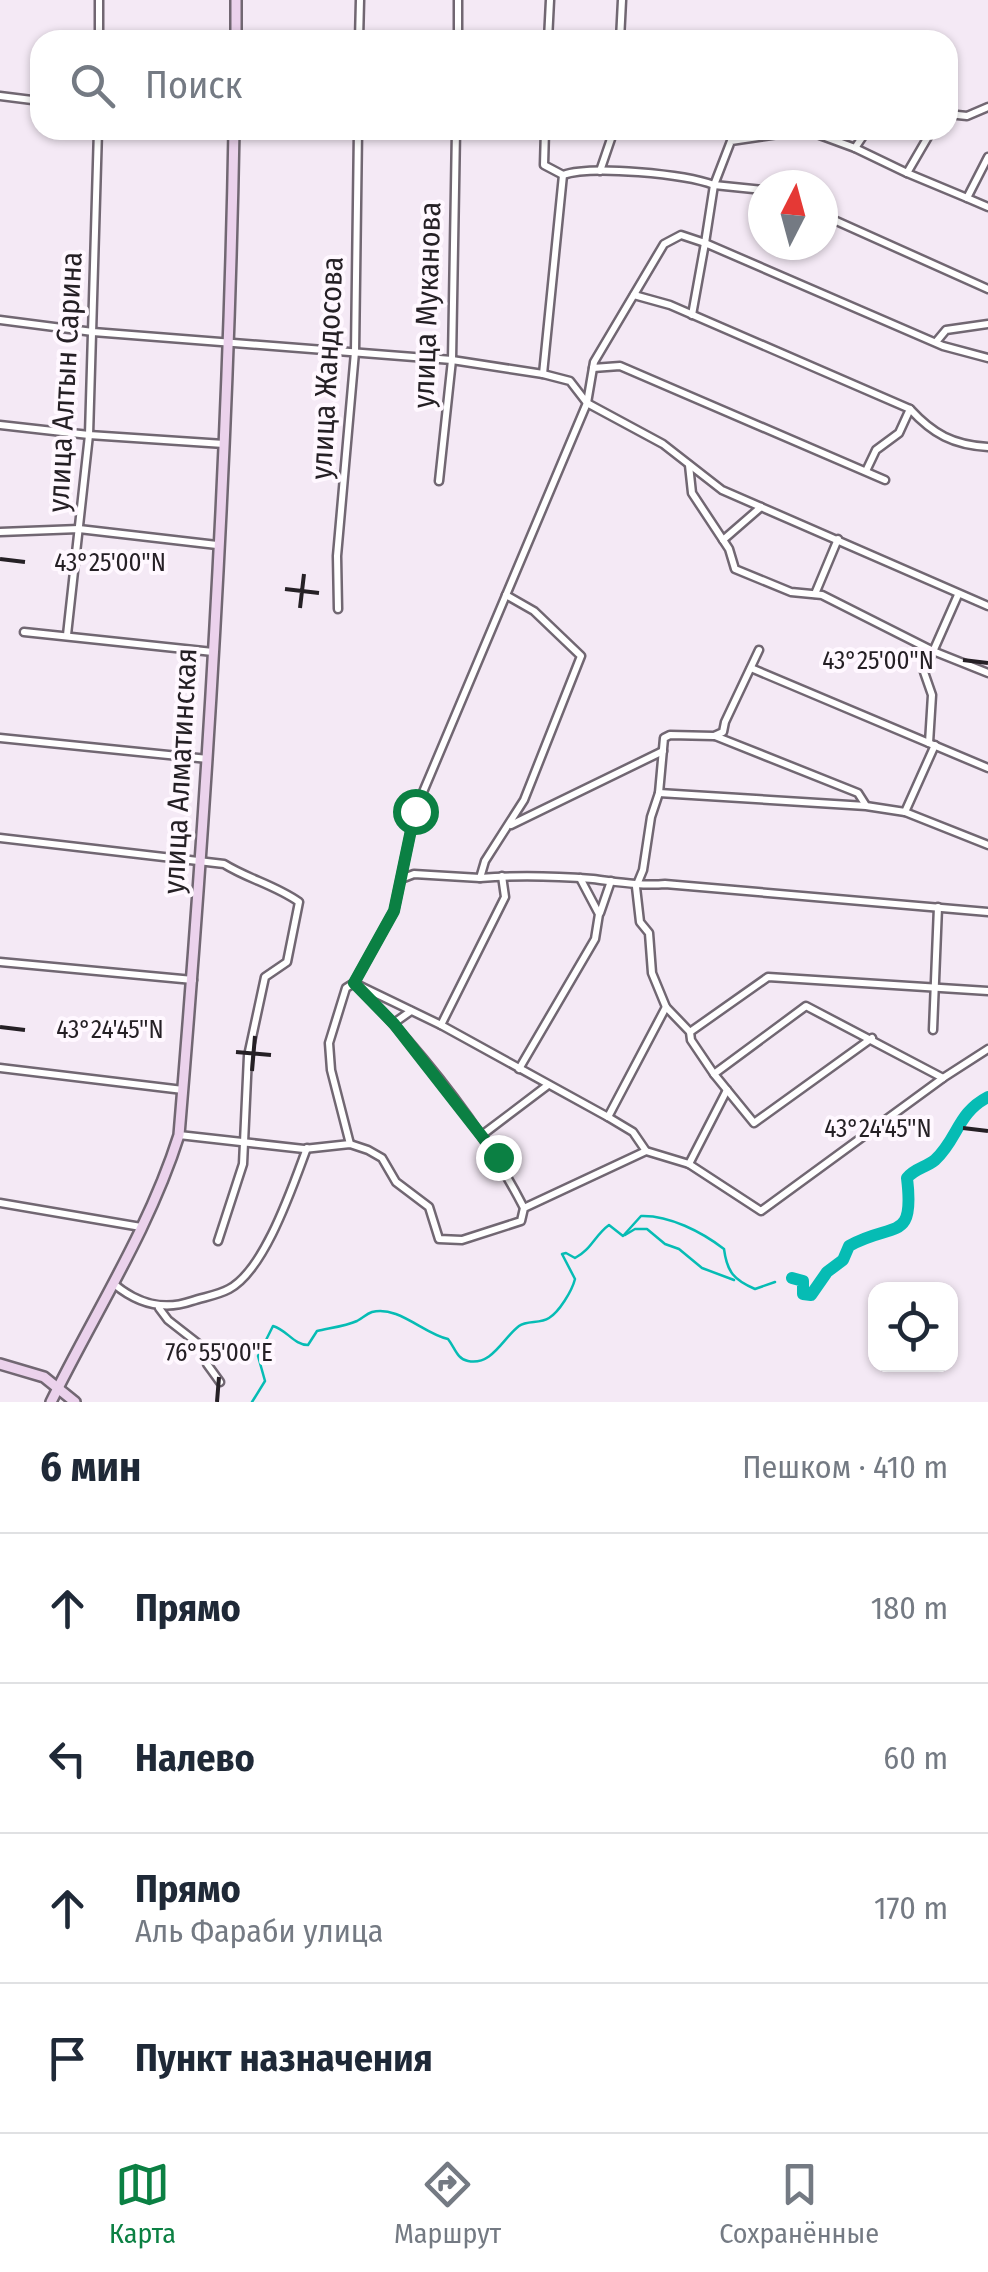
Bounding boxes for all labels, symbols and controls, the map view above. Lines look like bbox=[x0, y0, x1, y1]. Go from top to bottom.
search box bbox=[30, 30, 958, 140]
icon: search bbox=[65, 58, 120, 113]
text: Поиск bbox=[145, 62, 242, 108]
north arrow bbox=[748, 170, 838, 260]
street label: улица Муканова bbox=[405, 201, 449, 409]
street label: улица Алтын Сарина bbox=[40, 251, 90, 513]
street label: улица Жандосова bbox=[303, 256, 351, 480]
text: 43°25'00"N bbox=[54, 548, 166, 578]
text: 43°25'00"N bbox=[822, 646, 934, 676]
street label: улица Алматинская bbox=[156, 647, 204, 895]
route start bbox=[393, 789, 439, 835]
text: 43°24'45"N bbox=[56, 1015, 164, 1045]
text: 43°24'45"N bbox=[824, 1114, 932, 1144]
route end bbox=[476, 1135, 522, 1181]
map controls bbox=[868, 1282, 958, 1372]
button: locate bbox=[868, 1282, 958, 1372]
text: 76°55'00"E bbox=[165, 1338, 273, 1368]
text: 6 мин bbox=[40, 1442, 141, 1492]
text: Пешком · 410 m bbox=[742, 1448, 948, 1486]
icon: ahead bbox=[40, 1581, 95, 1636]
text: Прямо bbox=[135, 1585, 241, 1631]
text: 180 m bbox=[871, 1589, 948, 1627]
icon: left bbox=[40, 1731, 95, 1786]
text: Налево bbox=[135, 1735, 255, 1781]
text: 60 m bbox=[883, 1739, 948, 1777]
text: Прямо bbox=[135, 1866, 241, 1912]
icon: ahead bbox=[40, 1881, 95, 1936]
text: 170 m bbox=[874, 1889, 948, 1927]
text: Аль Фараби улица bbox=[135, 1912, 383, 1950]
icon: arrive bbox=[40, 2031, 95, 2086]
text: Пункт назначения bbox=[135, 2035, 433, 2081]
tab: Карта bbox=[109, 2157, 176, 2250]
tab: Маршрут bbox=[394, 2157, 501, 2250]
tab: Сохранённые bbox=[719, 2157, 879, 2250]

